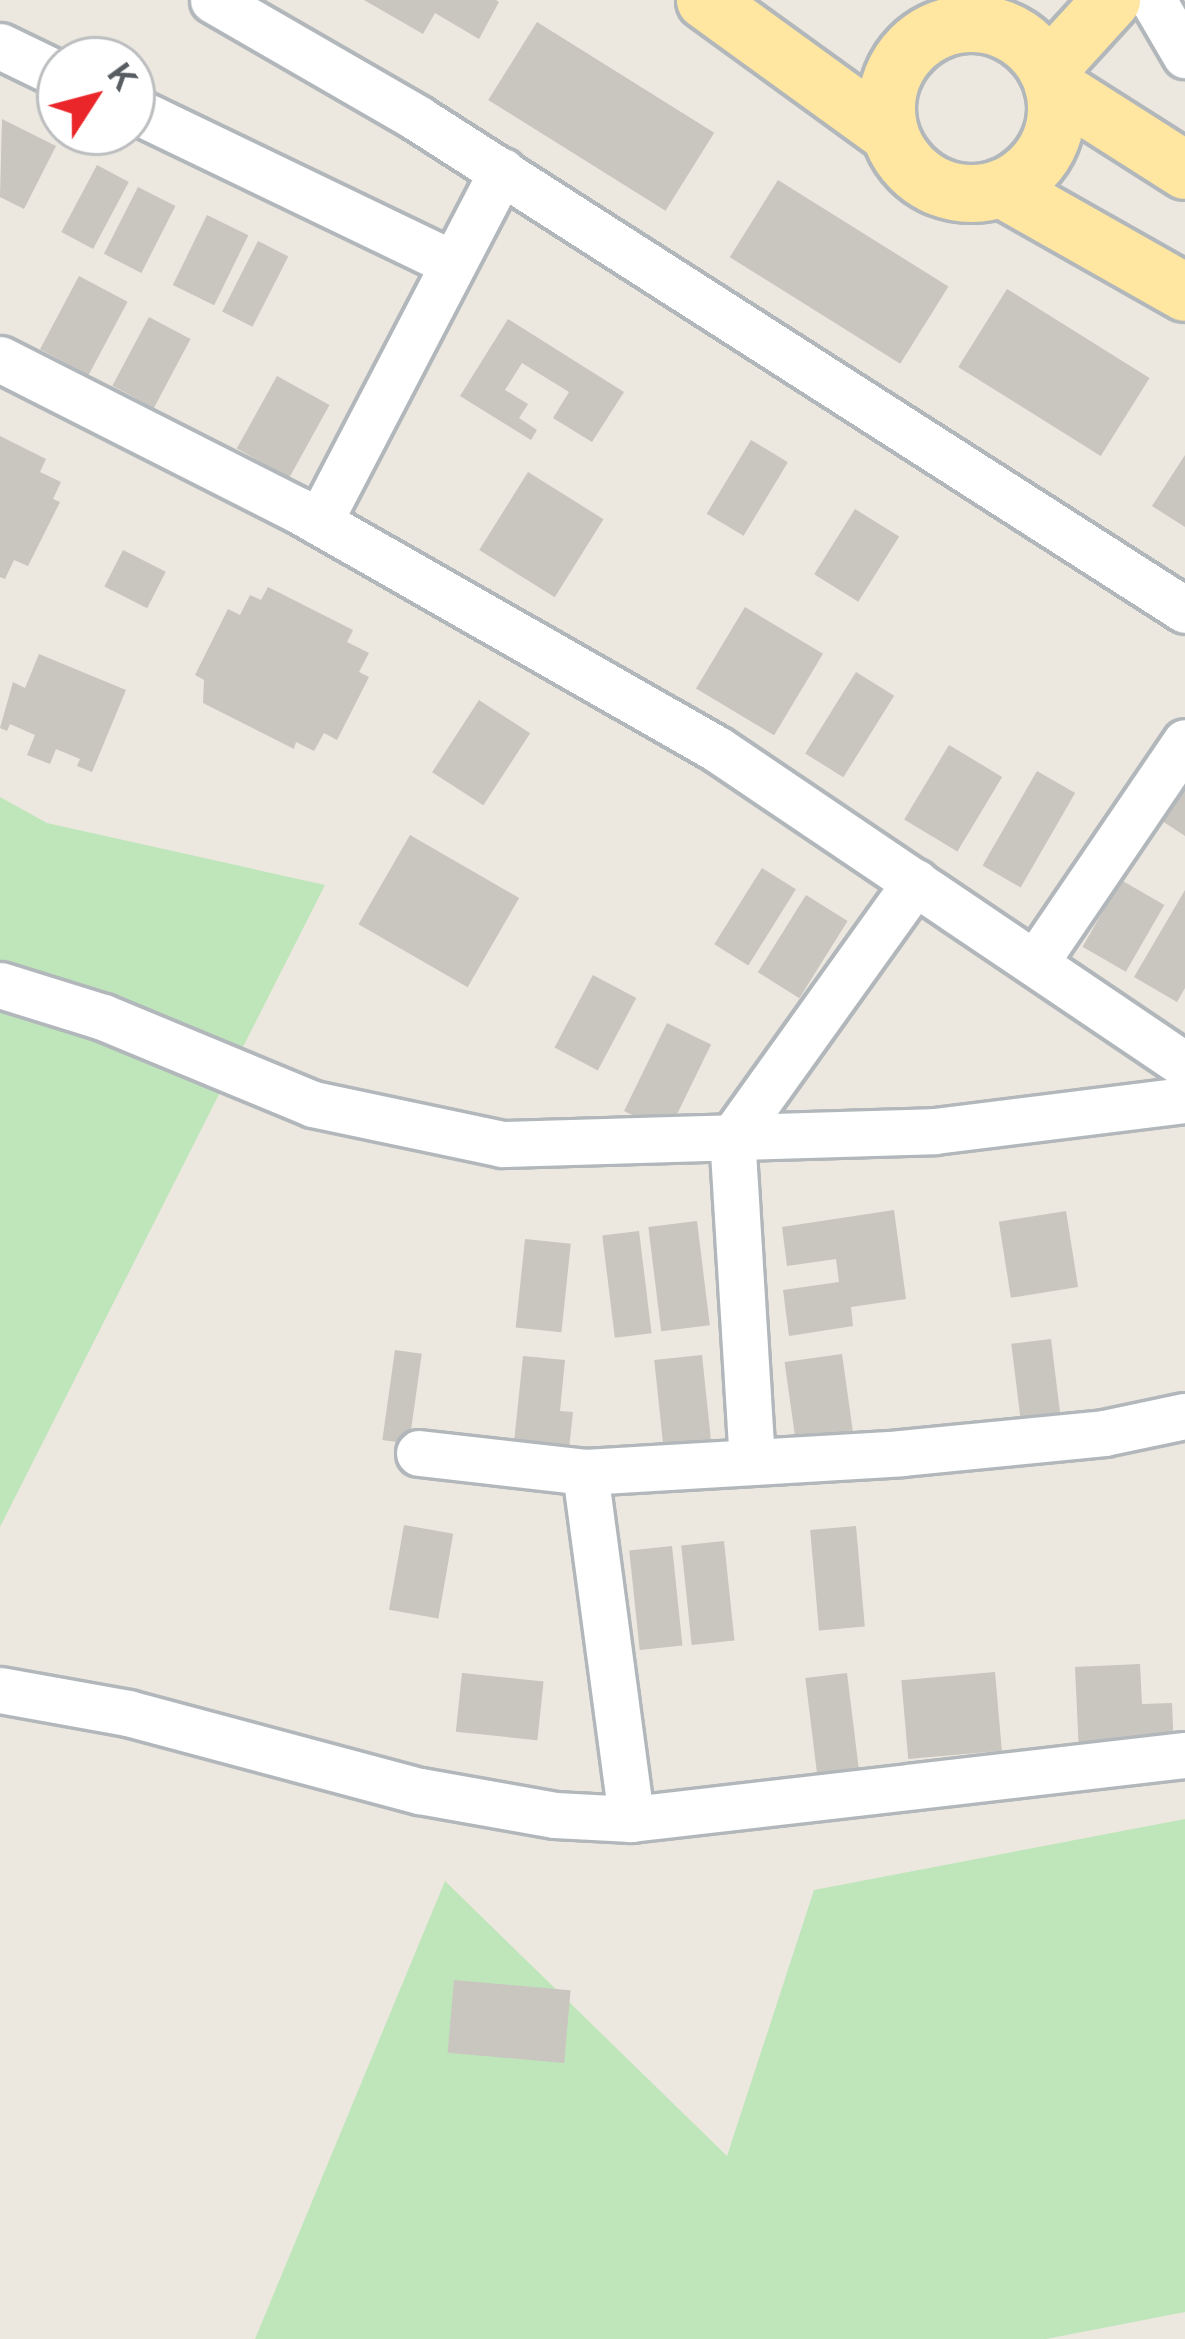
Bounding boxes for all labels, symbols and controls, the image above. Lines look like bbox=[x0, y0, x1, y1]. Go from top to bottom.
north arrow bbox=[36, 36, 156, 156]
text: K bbox=[100, 55, 146, 98]

